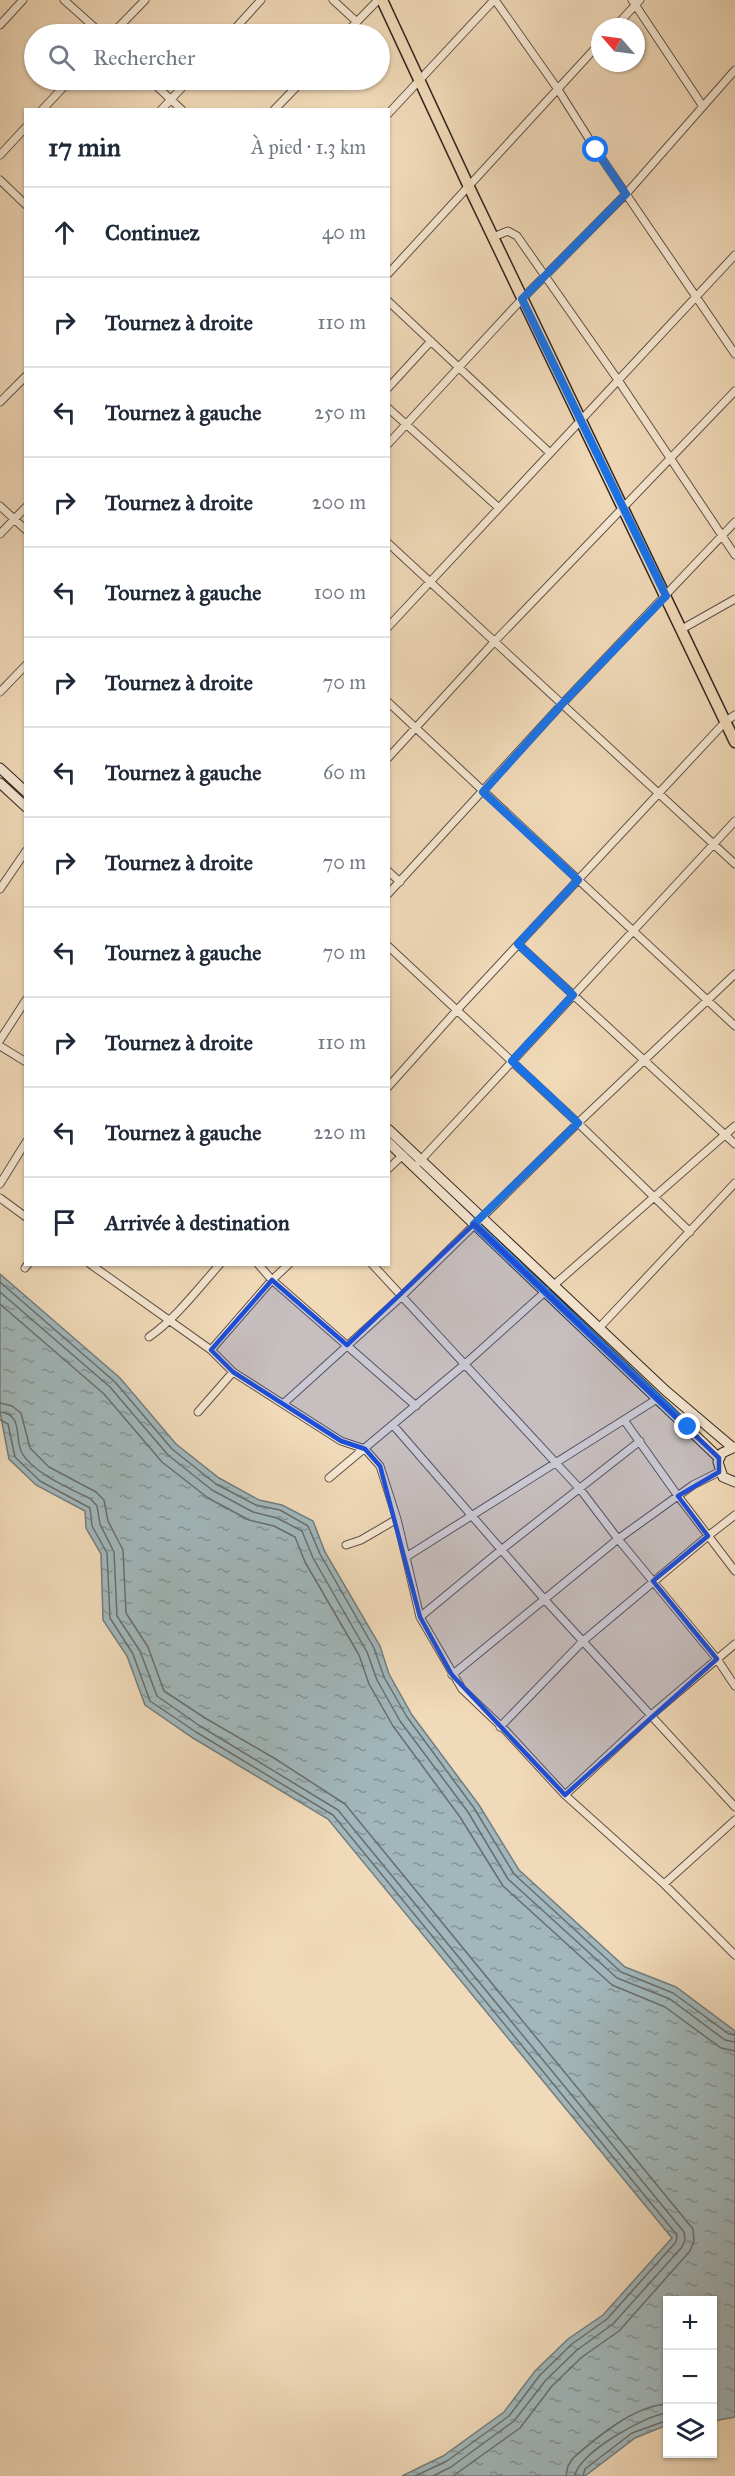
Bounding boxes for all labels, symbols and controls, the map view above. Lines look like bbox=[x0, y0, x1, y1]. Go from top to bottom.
north arrow bbox=[591, 18, 645, 72]
search box bbox=[24, 24, 390, 90]
icon: search bbox=[45, 41, 78, 74]
text: Rechercher bbox=[93, 44, 195, 71]
text: 17 min bbox=[48, 131, 121, 163]
text: À pied · 1.3 km bbox=[251, 135, 366, 159]
route start bbox=[582, 136, 608, 162]
icon: ahead bbox=[48, 216, 81, 249]
text: Continuez bbox=[105, 219, 200, 246]
text: 40 m bbox=[322, 220, 366, 244]
icon: right bbox=[48, 306, 81, 339]
text: Tournez à droite bbox=[105, 309, 253, 336]
text: 110 m bbox=[318, 310, 366, 334]
icon: left bbox=[48, 396, 81, 429]
text: Tournez à gauche bbox=[105, 399, 261, 426]
text: 250 m bbox=[314, 400, 366, 424]
icon: right bbox=[48, 486, 81, 519]
text: Tournez à droite bbox=[105, 489, 253, 516]
text: 200 m bbox=[312, 490, 366, 514]
icon: left bbox=[48, 576, 81, 609]
text: Tournez à gauche bbox=[105, 579, 261, 606]
text: 100 m bbox=[314, 580, 366, 604]
icon: right bbox=[48, 666, 81, 699]
text: Tournez à droite bbox=[105, 669, 253, 696]
text: 70 m bbox=[323, 670, 366, 694]
icon: left bbox=[48, 756, 81, 789]
text: Tournez à gauche bbox=[105, 759, 261, 786]
text: 60 m bbox=[323, 760, 366, 784]
icon: right bbox=[48, 846, 81, 879]
text: Tournez à droite bbox=[105, 849, 253, 876]
text: 70 m bbox=[323, 850, 366, 874]
icon: left bbox=[48, 936, 81, 969]
text: Tournez à gauche bbox=[105, 939, 261, 966]
text: 70 m bbox=[323, 940, 366, 964]
icon: right bbox=[48, 1026, 81, 1059]
text: Tournez à droite bbox=[105, 1029, 253, 1056]
text: 110 m bbox=[318, 1030, 366, 1054]
icon: left bbox=[48, 1116, 81, 1149]
text: Tournez à gauche bbox=[105, 1119, 261, 1146]
text: 220 m bbox=[314, 1120, 366, 1144]
icon: arrive bbox=[48, 1206, 81, 1239]
text: Arrivée à destination bbox=[105, 1209, 290, 1236]
route end bbox=[674, 1413, 700, 1439]
map controls bbox=[663, 2296, 717, 2458]
button: + bbox=[663, 2296, 717, 2350]
button: − bbox=[663, 2350, 717, 2404]
button: layers bbox=[663, 2404, 717, 2458]

